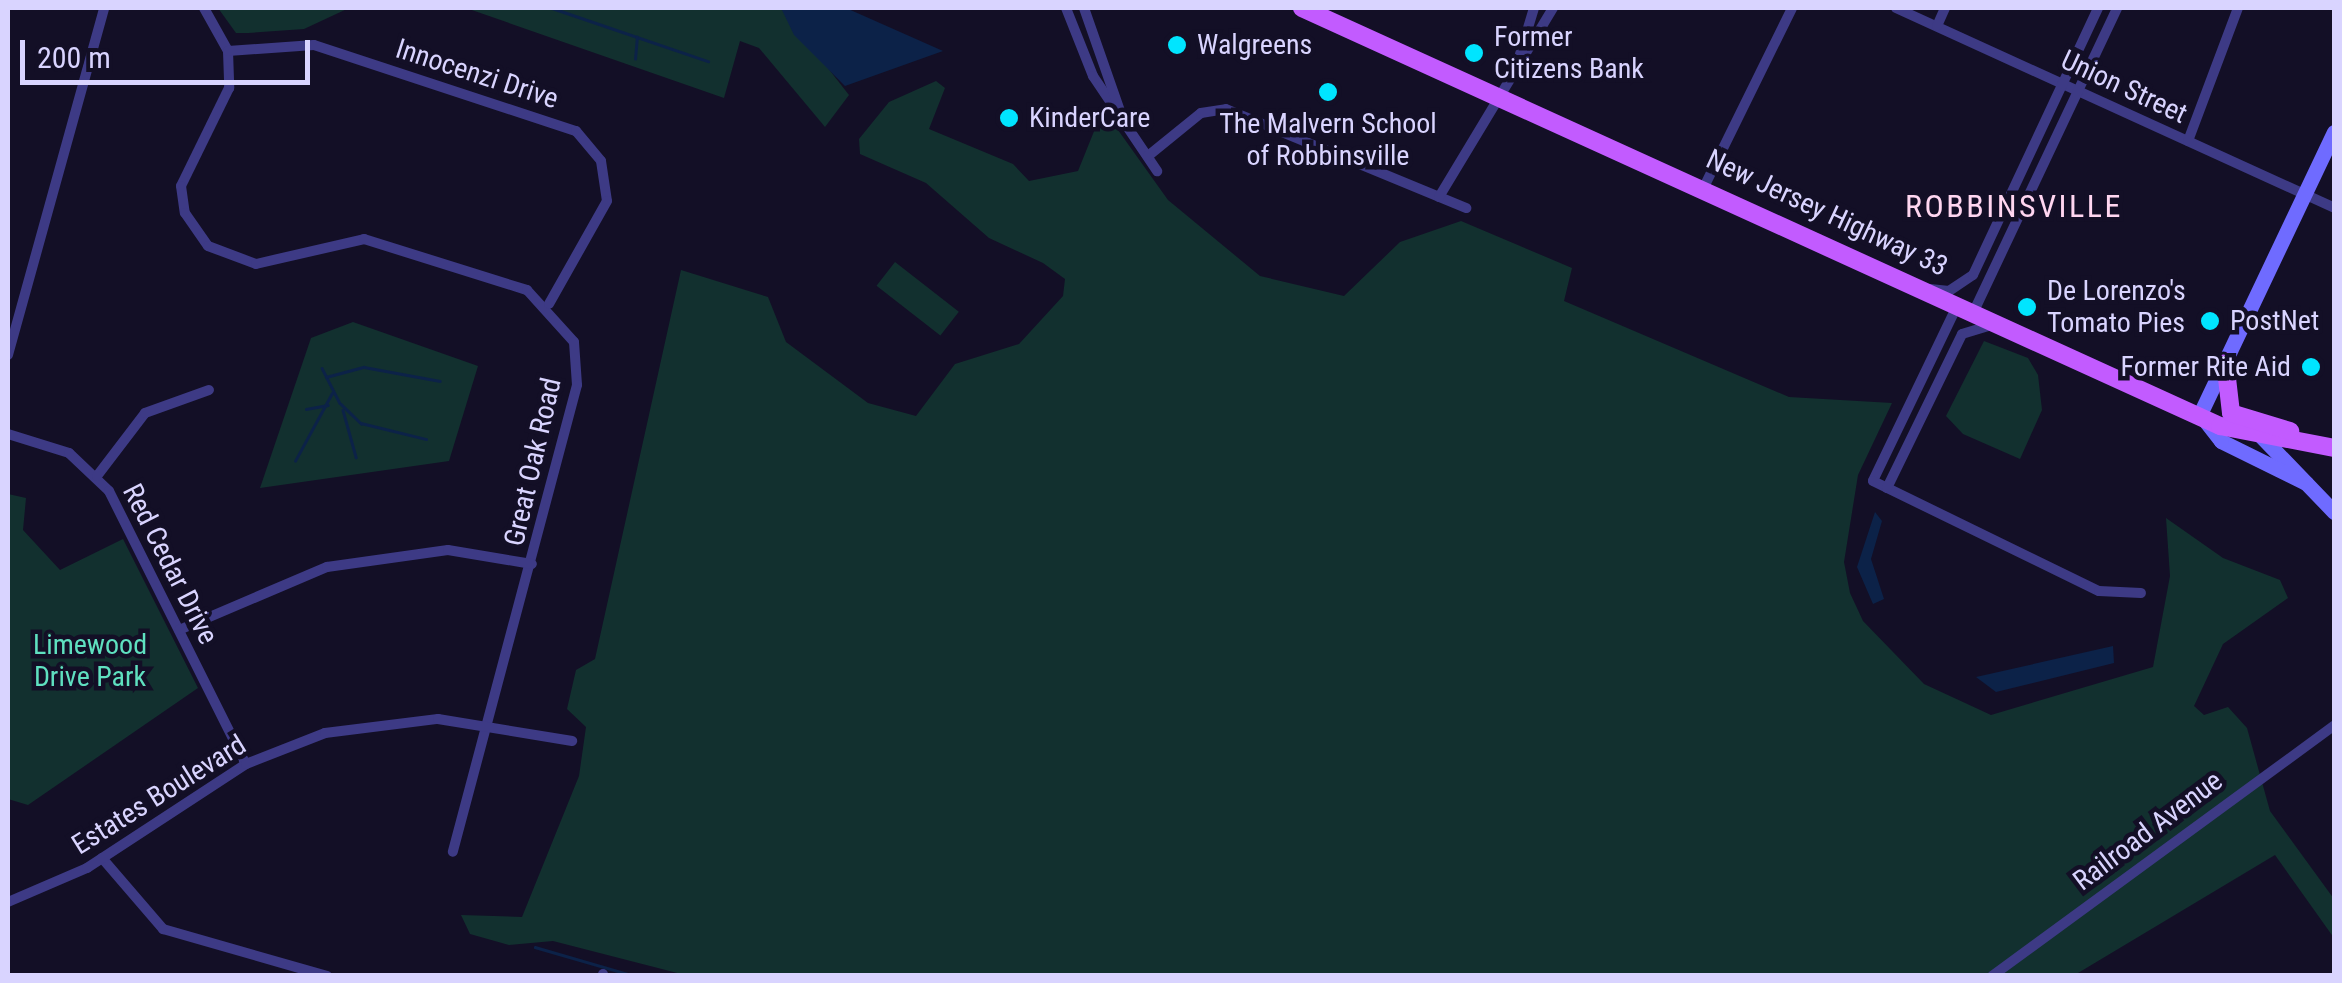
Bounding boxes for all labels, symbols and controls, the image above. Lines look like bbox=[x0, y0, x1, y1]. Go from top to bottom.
scale bar bbox=[25, 20, 315, 82]
place label: Former Citizens Bank bbox=[1494, 20, 1644, 86]
place label: Walgreens bbox=[1197, 28, 1312, 62]
street label: Innocenzi Drive bbox=[392, 32, 562, 116]
marker: Walgreens bbox=[1166, 34, 1188, 56]
text: 200 m bbox=[37, 40, 111, 75]
marker: Former Citizens Bank bbox=[1463, 42, 1485, 64]
street label: Union Street bbox=[2056, 43, 2192, 131]
marker: The Malvern School of Robbinsville bbox=[1317, 81, 1339, 103]
place label: KinderCare bbox=[1029, 101, 1150, 135]
marker: KinderCare bbox=[998, 107, 1020, 129]
place label: The Malvern School of Robbinsville bbox=[1219, 107, 1437, 173]
street label: New Jersey Highway 33 bbox=[1701, 142, 1953, 284]
district label: ROBBINSVILLE bbox=[1905, 187, 2123, 225]
place label: De Lorenzo's Tomato Pies bbox=[2047, 274, 2186, 340]
marker: De Lorenzo's Tomato Pies bbox=[2016, 296, 2038, 318]
place label: PostNet bbox=[2230, 304, 2319, 338]
marker: PostNet bbox=[2199, 310, 2221, 332]
place label: Former Rite Aid bbox=[2120, 350, 2291, 384]
marker: Former Rite Aid bbox=[2300, 356, 2322, 378]
street label: Great Oak Road bbox=[497, 375, 569, 549]
street label: Red Cedar Drive bbox=[115, 478, 225, 650]
park label: Limewood Drive Park bbox=[33, 628, 147, 694]
street label: Estates Boulevard bbox=[66, 728, 252, 862]
street label: Railroad Avenue bbox=[2067, 764, 2229, 898]

